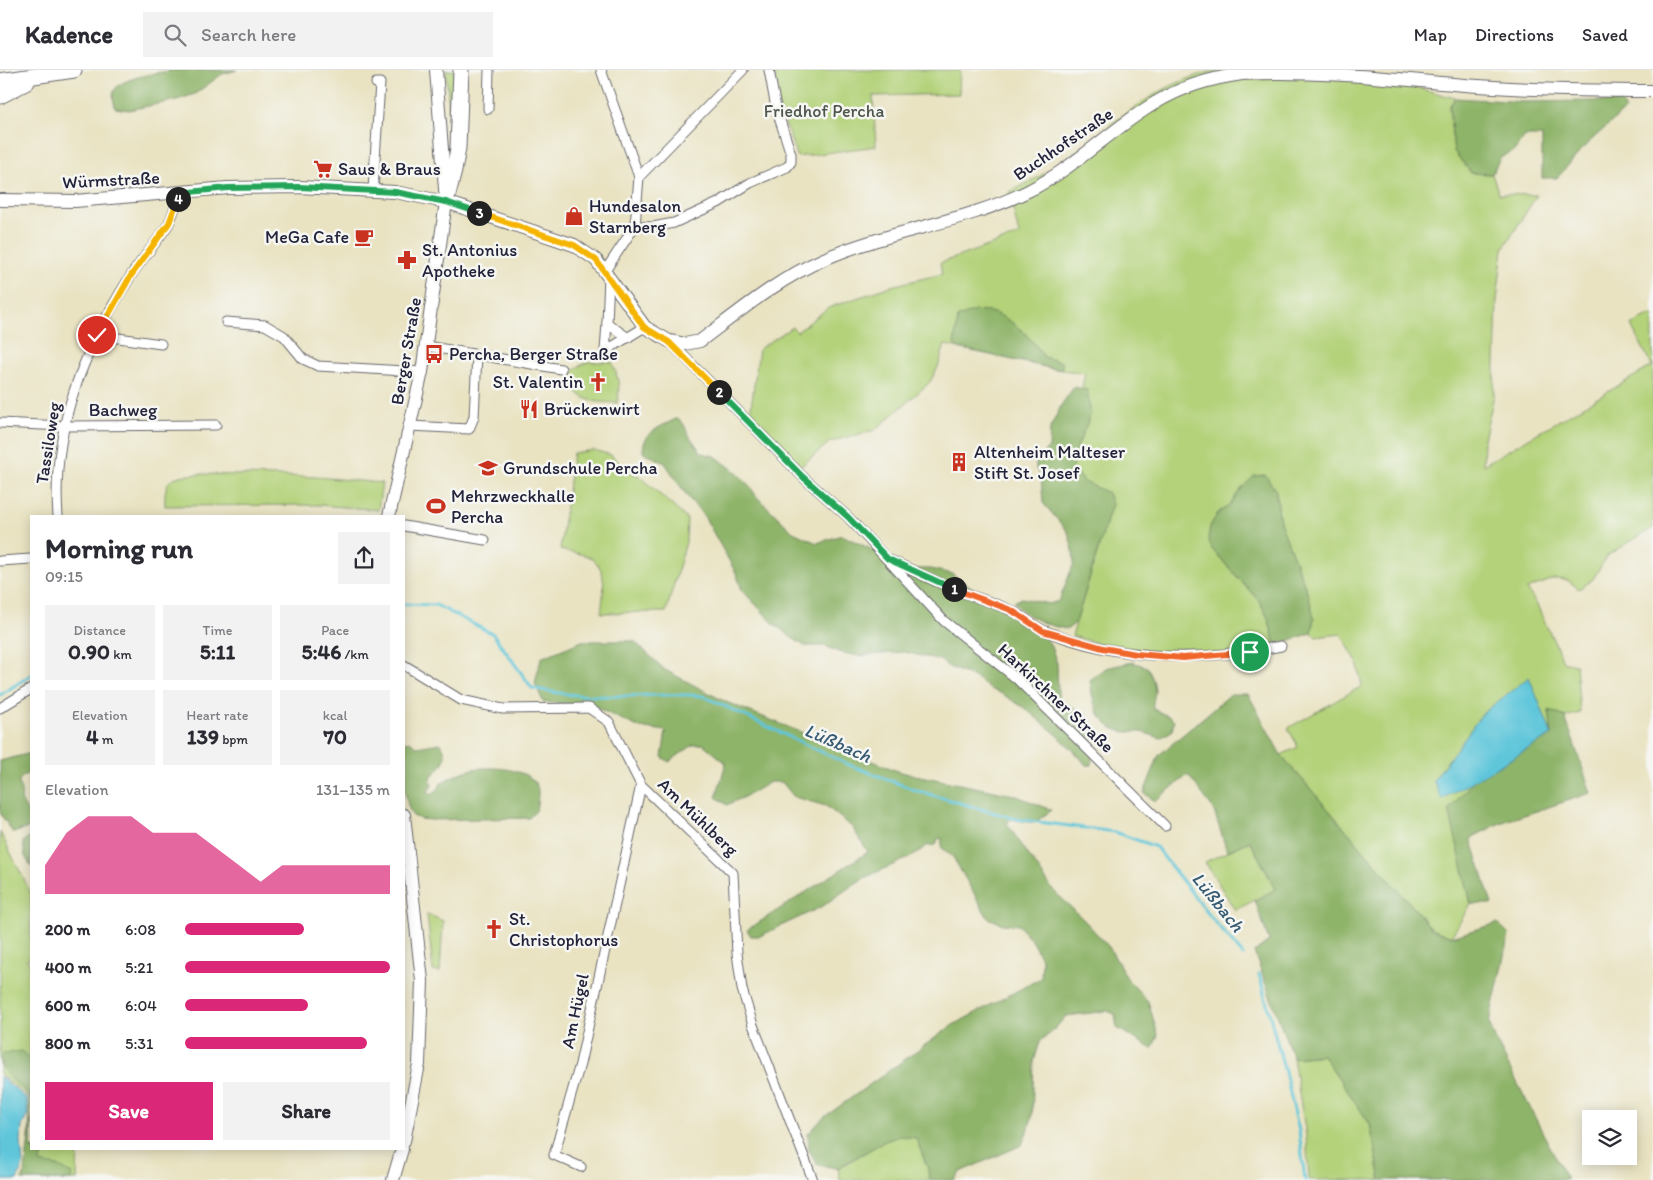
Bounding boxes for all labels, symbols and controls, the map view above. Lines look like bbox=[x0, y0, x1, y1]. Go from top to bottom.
search box bbox=[143, 12, 493, 57]
text: Kadence bbox=[25, 20, 113, 49]
icon: search bbox=[161, 21, 189, 49]
text: Search here bbox=[201, 23, 296, 46]
text: Map bbox=[1414, 24, 1447, 46]
text: Directions bbox=[1475, 24, 1554, 46]
text: Saved bbox=[1582, 24, 1628, 46]
park label: Friedhof Percha bbox=[764, 100, 884, 122]
street label: Buchhofstraße bbox=[1009, 103, 1117, 185]
supermarket icon: Saus & Braus bbox=[312, 158, 334, 180]
place label: Saus & Braus bbox=[338, 158, 441, 180]
street label: Würmstraße bbox=[62, 166, 160, 194]
pin: 4 bbox=[166, 186, 190, 212]
text: 4 bbox=[174, 191, 183, 208]
place label: Hundesalon Starnberg bbox=[589, 195, 682, 238]
pin: 3 bbox=[466, 200, 492, 226]
text: 3 bbox=[476, 205, 483, 222]
shop icon: Hundesalon Starnberg bbox=[563, 205, 585, 227]
place label: MeGa Cafe bbox=[265, 226, 349, 248]
cafe icon: MeGa Cafe bbox=[353, 226, 375, 248]
place label: St. Antonius Apotheke bbox=[422, 239, 517, 282]
pharmacy icon: St. Antonius Apotheke bbox=[396, 249, 418, 271]
street label: Berger Straße bbox=[386, 295, 426, 407]
pin bbox=[76, 314, 118, 356]
icon: check bbox=[83, 321, 111, 349]
bus stop icon: Percha, Berger Straße bbox=[423, 343, 445, 365]
place label: Percha, Berger Straße bbox=[449, 343, 618, 365]
place label: St. Valentin bbox=[493, 371, 583, 393]
church icon: St. Valentin bbox=[587, 371, 609, 393]
pin: 2 bbox=[706, 380, 732, 404]
text: 2 bbox=[716, 384, 723, 401]
restaurant icon: Brückenwirt bbox=[518, 398, 540, 420]
place label: Brückenwirt bbox=[544, 398, 640, 420]
street label: Bachweg bbox=[89, 399, 158, 421]
street label: Tassiloweg bbox=[31, 400, 65, 485]
place label: Altenheim Malteser Stift St. Josef bbox=[974, 441, 1126, 484]
building icon: Altenheim Malteser Stift St. Josef bbox=[948, 451, 970, 473]
school or university icon: Grundschule Percha bbox=[477, 457, 499, 479]
place label: Grundschule Percha bbox=[503, 457, 658, 479]
place label: Mehrzweckhalle Percha bbox=[451, 485, 575, 528]
sports icon: Mehrzweckhalle Percha bbox=[425, 495, 447, 517]
text: Morning run bbox=[45, 531, 193, 565]
button: share bbox=[338, 532, 390, 584]
text: 09:15 bbox=[45, 567, 83, 586]
pin: 1 bbox=[942, 576, 966, 602]
text: 1 bbox=[951, 581, 958, 598]
text: Distance bbox=[74, 622, 126, 639]
text: Time bbox=[203, 622, 232, 639]
text: Pace bbox=[321, 622, 349, 639]
pin bbox=[1229, 631, 1271, 673]
icon: arrive bbox=[1236, 638, 1264, 666]
text: 0.90 bbox=[68, 639, 110, 664]
text: 5:11 bbox=[200, 639, 235, 664]
text: 5:46 bbox=[301, 639, 341, 664]
street label: Harkirchner Straße bbox=[993, 639, 1119, 757]
text: km bbox=[110, 646, 132, 663]
text: /km bbox=[341, 646, 369, 663]
text: Elevation bbox=[72, 707, 128, 724]
text: Heart rate bbox=[187, 707, 248, 724]
text: kcal bbox=[323, 707, 348, 724]
water label: Lüßbach bbox=[801, 718, 876, 768]
text: 4 bbox=[86, 724, 99, 749]
text: 139 bbox=[187, 724, 219, 749]
text: 70 bbox=[323, 724, 347, 749]
text: m bbox=[99, 731, 114, 748]
text: bpm bbox=[219, 731, 248, 748]
street label: Am Mühlberg bbox=[653, 773, 743, 861]
text: Elevation bbox=[45, 780, 109, 799]
text: 131–135 m bbox=[316, 780, 390, 799]
water label: Lüßbach bbox=[1187, 868, 1250, 937]
place label: St. Christophorus bbox=[509, 908, 618, 951]
church icon: St. Christophorus bbox=[483, 918, 505, 940]
text: 200 m bbox=[45, 920, 90, 939]
text: 6:08 bbox=[125, 920, 156, 939]
text: 400 m bbox=[45, 958, 91, 977]
text: 5:21 bbox=[125, 958, 153, 977]
street label: Am Hügel bbox=[556, 972, 594, 1050]
text: 600 m bbox=[45, 996, 90, 1015]
text: 6:04 bbox=[125, 996, 157, 1015]
text: 800 m bbox=[45, 1034, 91, 1053]
text: 5:31 bbox=[125, 1034, 153, 1053]
button: Save bbox=[45, 1082, 213, 1140]
button: Share bbox=[223, 1082, 390, 1140]
map controls bbox=[1582, 1110, 1637, 1165]
button: layers bbox=[1582, 1110, 1637, 1165]

